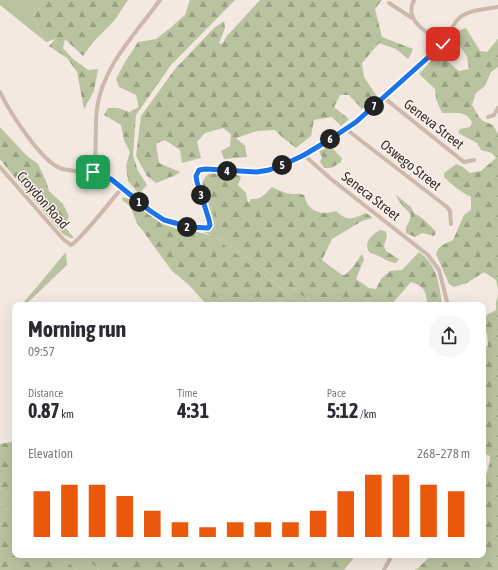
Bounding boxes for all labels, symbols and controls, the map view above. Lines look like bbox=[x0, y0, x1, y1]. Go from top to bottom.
pin bbox=[426, 27, 460, 61]
icon: check bbox=[432, 33, 454, 55]
pin: 7 bbox=[364, 96, 384, 116]
street label: Geneva Street bbox=[401, 96, 467, 152]
text: 7 bbox=[371, 100, 377, 112]
pin: 6 bbox=[320, 129, 340, 149]
text: 6 bbox=[327, 133, 333, 145]
street label: Oswego Street bbox=[377, 136, 445, 194]
pin bbox=[76, 155, 110, 189]
pin: 5 bbox=[272, 155, 292, 175]
text: 5 bbox=[279, 159, 285, 171]
icon: arrive bbox=[82, 161, 104, 183]
pin: 4 bbox=[217, 161, 237, 181]
text: 4 bbox=[224, 165, 230, 177]
street label: Croydon Road bbox=[14, 168, 72, 232]
street label: Seneca Street bbox=[339, 168, 403, 224]
pin: 3 bbox=[191, 185, 211, 205]
text: 3 bbox=[198, 189, 204, 201]
pin: 1 bbox=[129, 192, 149, 212]
text: 1 bbox=[136, 196, 142, 208]
pin: 2 bbox=[177, 217, 197, 237]
text: 2 bbox=[184, 221, 190, 233]
button: share bbox=[428, 315, 470, 357]
text: Morning run bbox=[28, 316, 126, 342]
text: 09:57 bbox=[28, 344, 55, 359]
text: Distance bbox=[28, 387, 63, 399]
text: Time bbox=[177, 387, 197, 399]
text: Pace bbox=[327, 387, 346, 399]
text: 0.87 bbox=[28, 399, 60, 422]
text: 4:31 bbox=[177, 399, 209, 422]
text: 5:12 bbox=[327, 399, 358, 422]
text: km bbox=[60, 408, 74, 420]
text: /km bbox=[358, 408, 376, 420]
text: Elevation bbox=[28, 446, 73, 461]
text: 268–278 m bbox=[417, 446, 470, 461]

